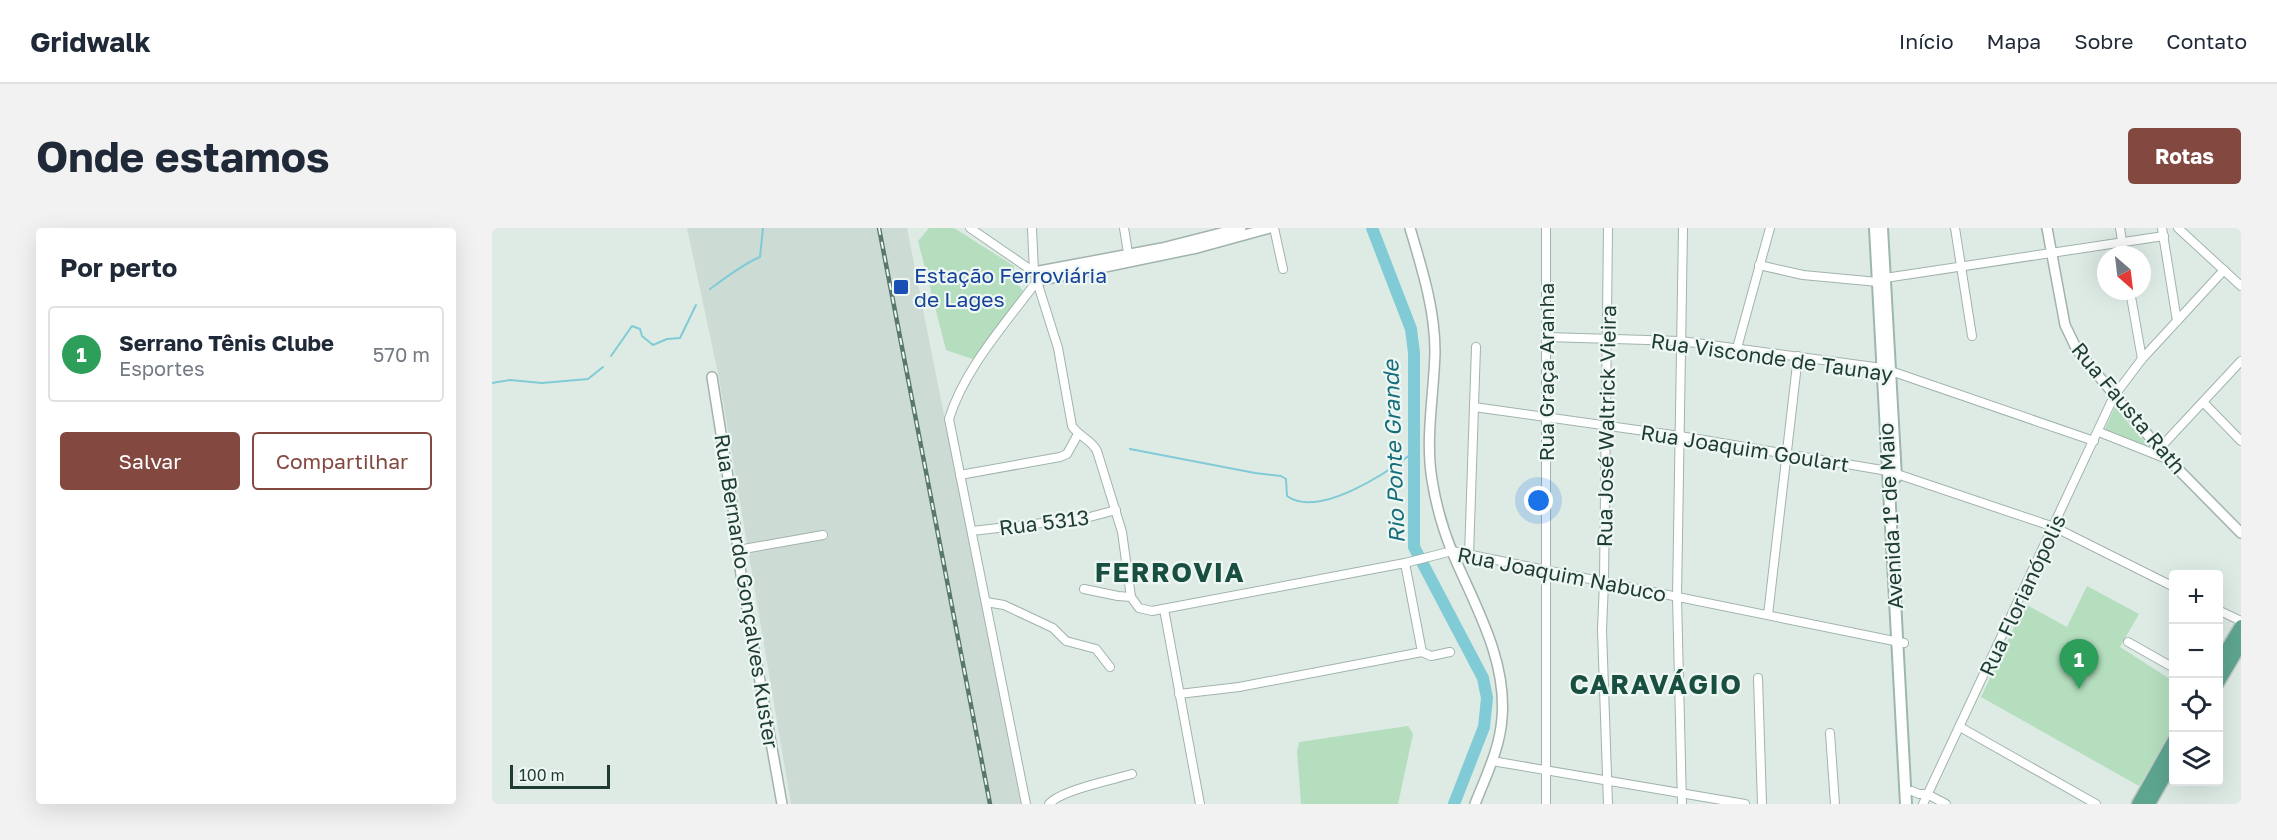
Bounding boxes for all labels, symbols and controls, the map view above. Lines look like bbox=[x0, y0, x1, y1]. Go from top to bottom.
text: Gridwalk bbox=[30, 25, 151, 58]
text: Início bbox=[1899, 28, 1954, 54]
text: Mapa bbox=[1987, 28, 2041, 54]
text: Sobre bbox=[2074, 28, 2133, 54]
text: Contato bbox=[2166, 28, 2247, 54]
button: Rotas bbox=[2128, 128, 2241, 184]
text: Onde estamos bbox=[36, 131, 330, 181]
north arrow bbox=[2097, 246, 2151, 300]
text: Por perto bbox=[60, 252, 177, 283]
place label: Estação Ferroviária de Lages bbox=[914, 262, 1107, 312]
marker: Estação Ferroviária de Lages bbox=[892, 278, 910, 296]
street label: Rua Graça Aranha bbox=[1533, 283, 1559, 461]
street label: Rua José Waltrick Vieira bbox=[1591, 305, 1621, 547]
street label: Rua Visconde de Taunay bbox=[1649, 327, 1895, 387]
text: Serrano Tênis Clube bbox=[119, 329, 334, 356]
street label: Rua Fausta Rath bbox=[2066, 337, 2192, 479]
text: 1 bbox=[76, 342, 87, 366]
text: 570 m bbox=[373, 342, 430, 366]
text: Esportes bbox=[119, 356, 205, 380]
water label: Rio Ponte Grande bbox=[1376, 358, 1410, 544]
street label: Rua Joaquim Goulart bbox=[1639, 419, 1851, 477]
street label: Avenida 1º de Maio bbox=[1872, 422, 1908, 610]
button: Salvar bbox=[60, 432, 240, 490]
button: Compartilhar bbox=[252, 432, 432, 490]
street label: Rua Bernardo Gonçalves Kuster bbox=[709, 432, 785, 750]
your location bbox=[1524, 486, 1553, 515]
street label: Rua 5313 bbox=[997, 504, 1091, 540]
street label: Rua Florianópolis bbox=[1973, 510, 2071, 680]
street label: Rua Joaquim Nabuco bbox=[1455, 541, 1669, 607]
district label: FERROVIA bbox=[1095, 556, 1245, 588]
map controls bbox=[2169, 570, 2223, 786]
button: + bbox=[2169, 570, 2223, 624]
button: − bbox=[2169, 624, 2223, 678]
pin: 1 bbox=[2060, 640, 2098, 689]
district label: CARAVÁGIO bbox=[1570, 668, 1742, 700]
button: locate bbox=[2169, 678, 2223, 732]
button: layers bbox=[2169, 732, 2223, 786]
scale bar bbox=[510, 762, 610, 790]
text: 100 m bbox=[519, 765, 565, 785]

